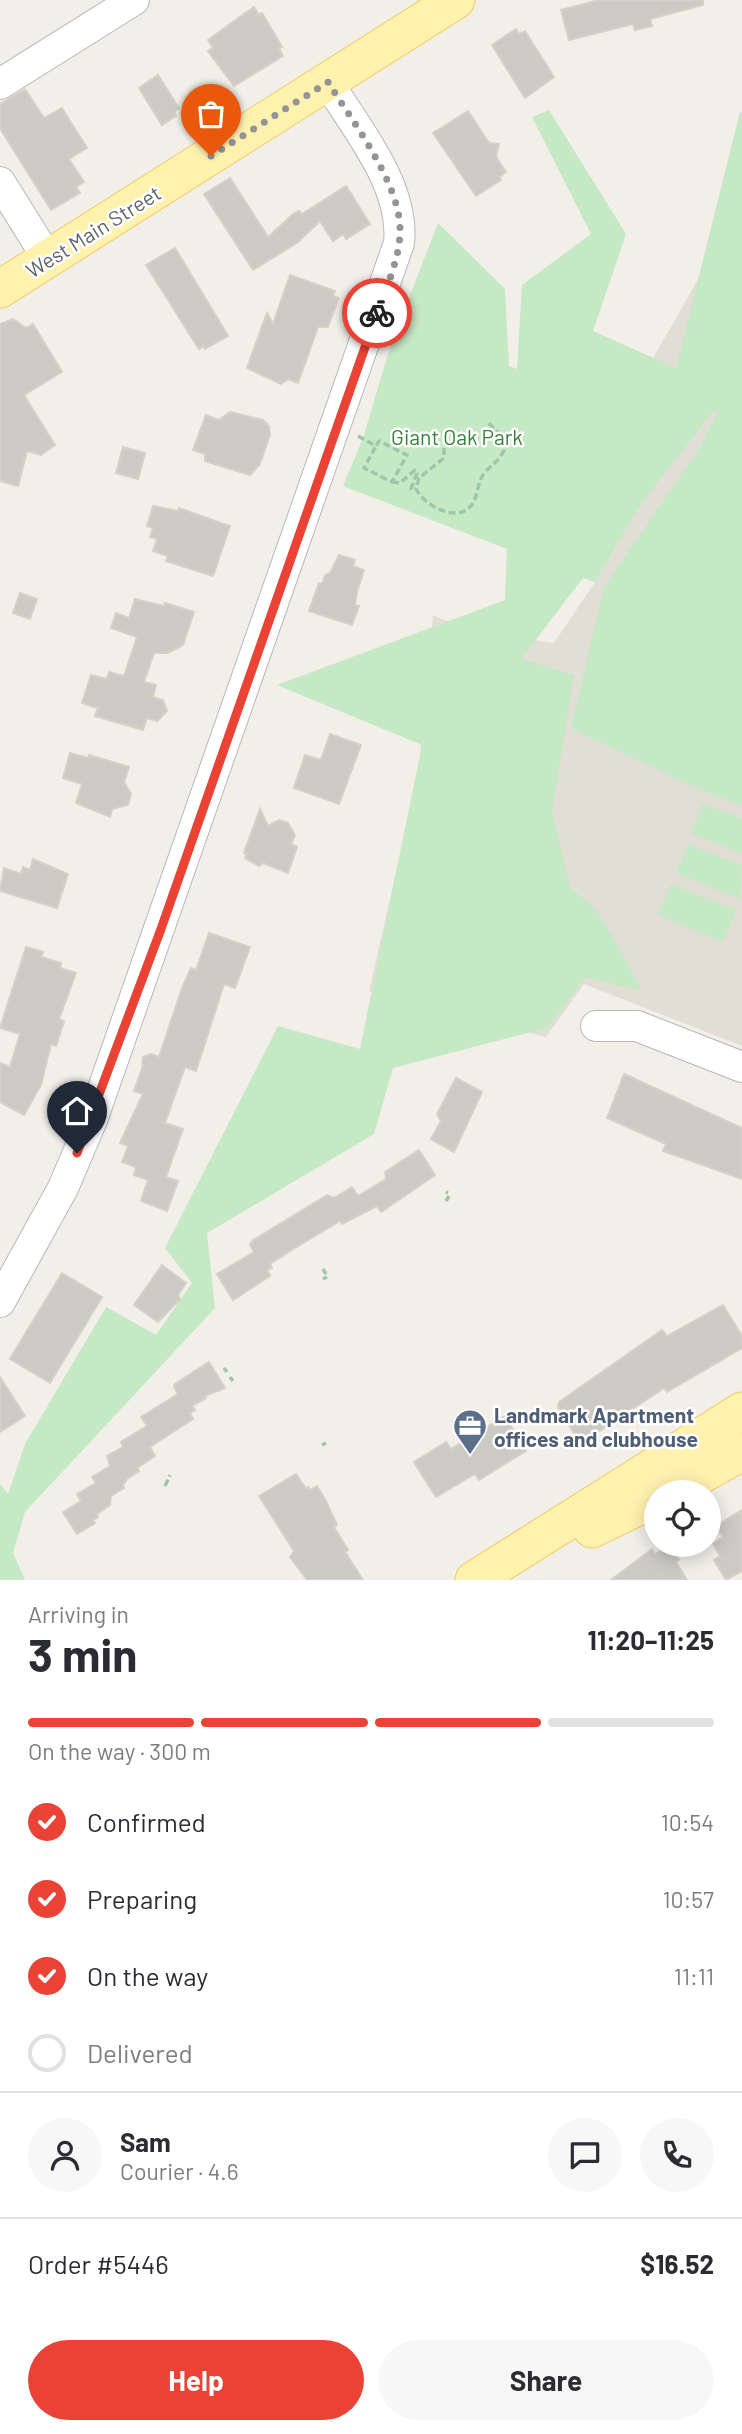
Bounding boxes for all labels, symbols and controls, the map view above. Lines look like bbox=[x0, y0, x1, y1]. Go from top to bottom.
pin bbox=[181, 84, 241, 156]
icon: bag bbox=[192, 95, 230, 133]
street label: West Main Street bbox=[21, 180, 165, 282]
courier bbox=[342, 278, 412, 348]
icon: bike bbox=[358, 294, 396, 332]
park label: Giant Oak Park bbox=[391, 424, 523, 449]
pin bbox=[47, 1081, 107, 1153]
icon: home bbox=[58, 1092, 96, 1130]
place label: Landmark Apartment offices and clubhouse bbox=[494, 1402, 698, 1451]
office icon: Landmark Apartment offices and clubhouse bbox=[451, 1407, 489, 1456]
map controls bbox=[644, 1480, 721, 1557]
button: locate bbox=[644, 1480, 721, 1557]
text: Arriving in bbox=[28, 1600, 129, 1628]
text: 11:20–11:25 bbox=[588, 1624, 714, 1655]
text: 3 min bbox=[28, 1626, 137, 1681]
text: On the way · 300 m bbox=[28, 1737, 211, 1765]
icon: check bbox=[28, 1803, 66, 1841]
text: Confirmed bbox=[87, 1806, 206, 1837]
text: 10:54 bbox=[661, 1808, 714, 1836]
icon: check bbox=[28, 1880, 66, 1918]
text: Preparing bbox=[87, 1883, 197, 1914]
text: 10:57 bbox=[662, 1885, 714, 1913]
icon: check bbox=[28, 1957, 66, 1995]
text: On the way bbox=[87, 1960, 208, 1991]
text: 11:11 bbox=[674, 1962, 714, 1990]
text: Delivered bbox=[87, 2037, 193, 2068]
button: person bbox=[28, 2118, 102, 2192]
button: chat bbox=[548, 2118, 622, 2192]
button: phone bbox=[640, 2118, 714, 2192]
text: Sam bbox=[120, 2126, 171, 2157]
text: Courier · 4.6 bbox=[120, 2157, 239, 2185]
text: Order #5446 bbox=[28, 2248, 169, 2279]
text: $16.52 bbox=[640, 2248, 714, 2279]
button: Help bbox=[28, 2340, 364, 2420]
button: Share bbox=[378, 2340, 714, 2420]

